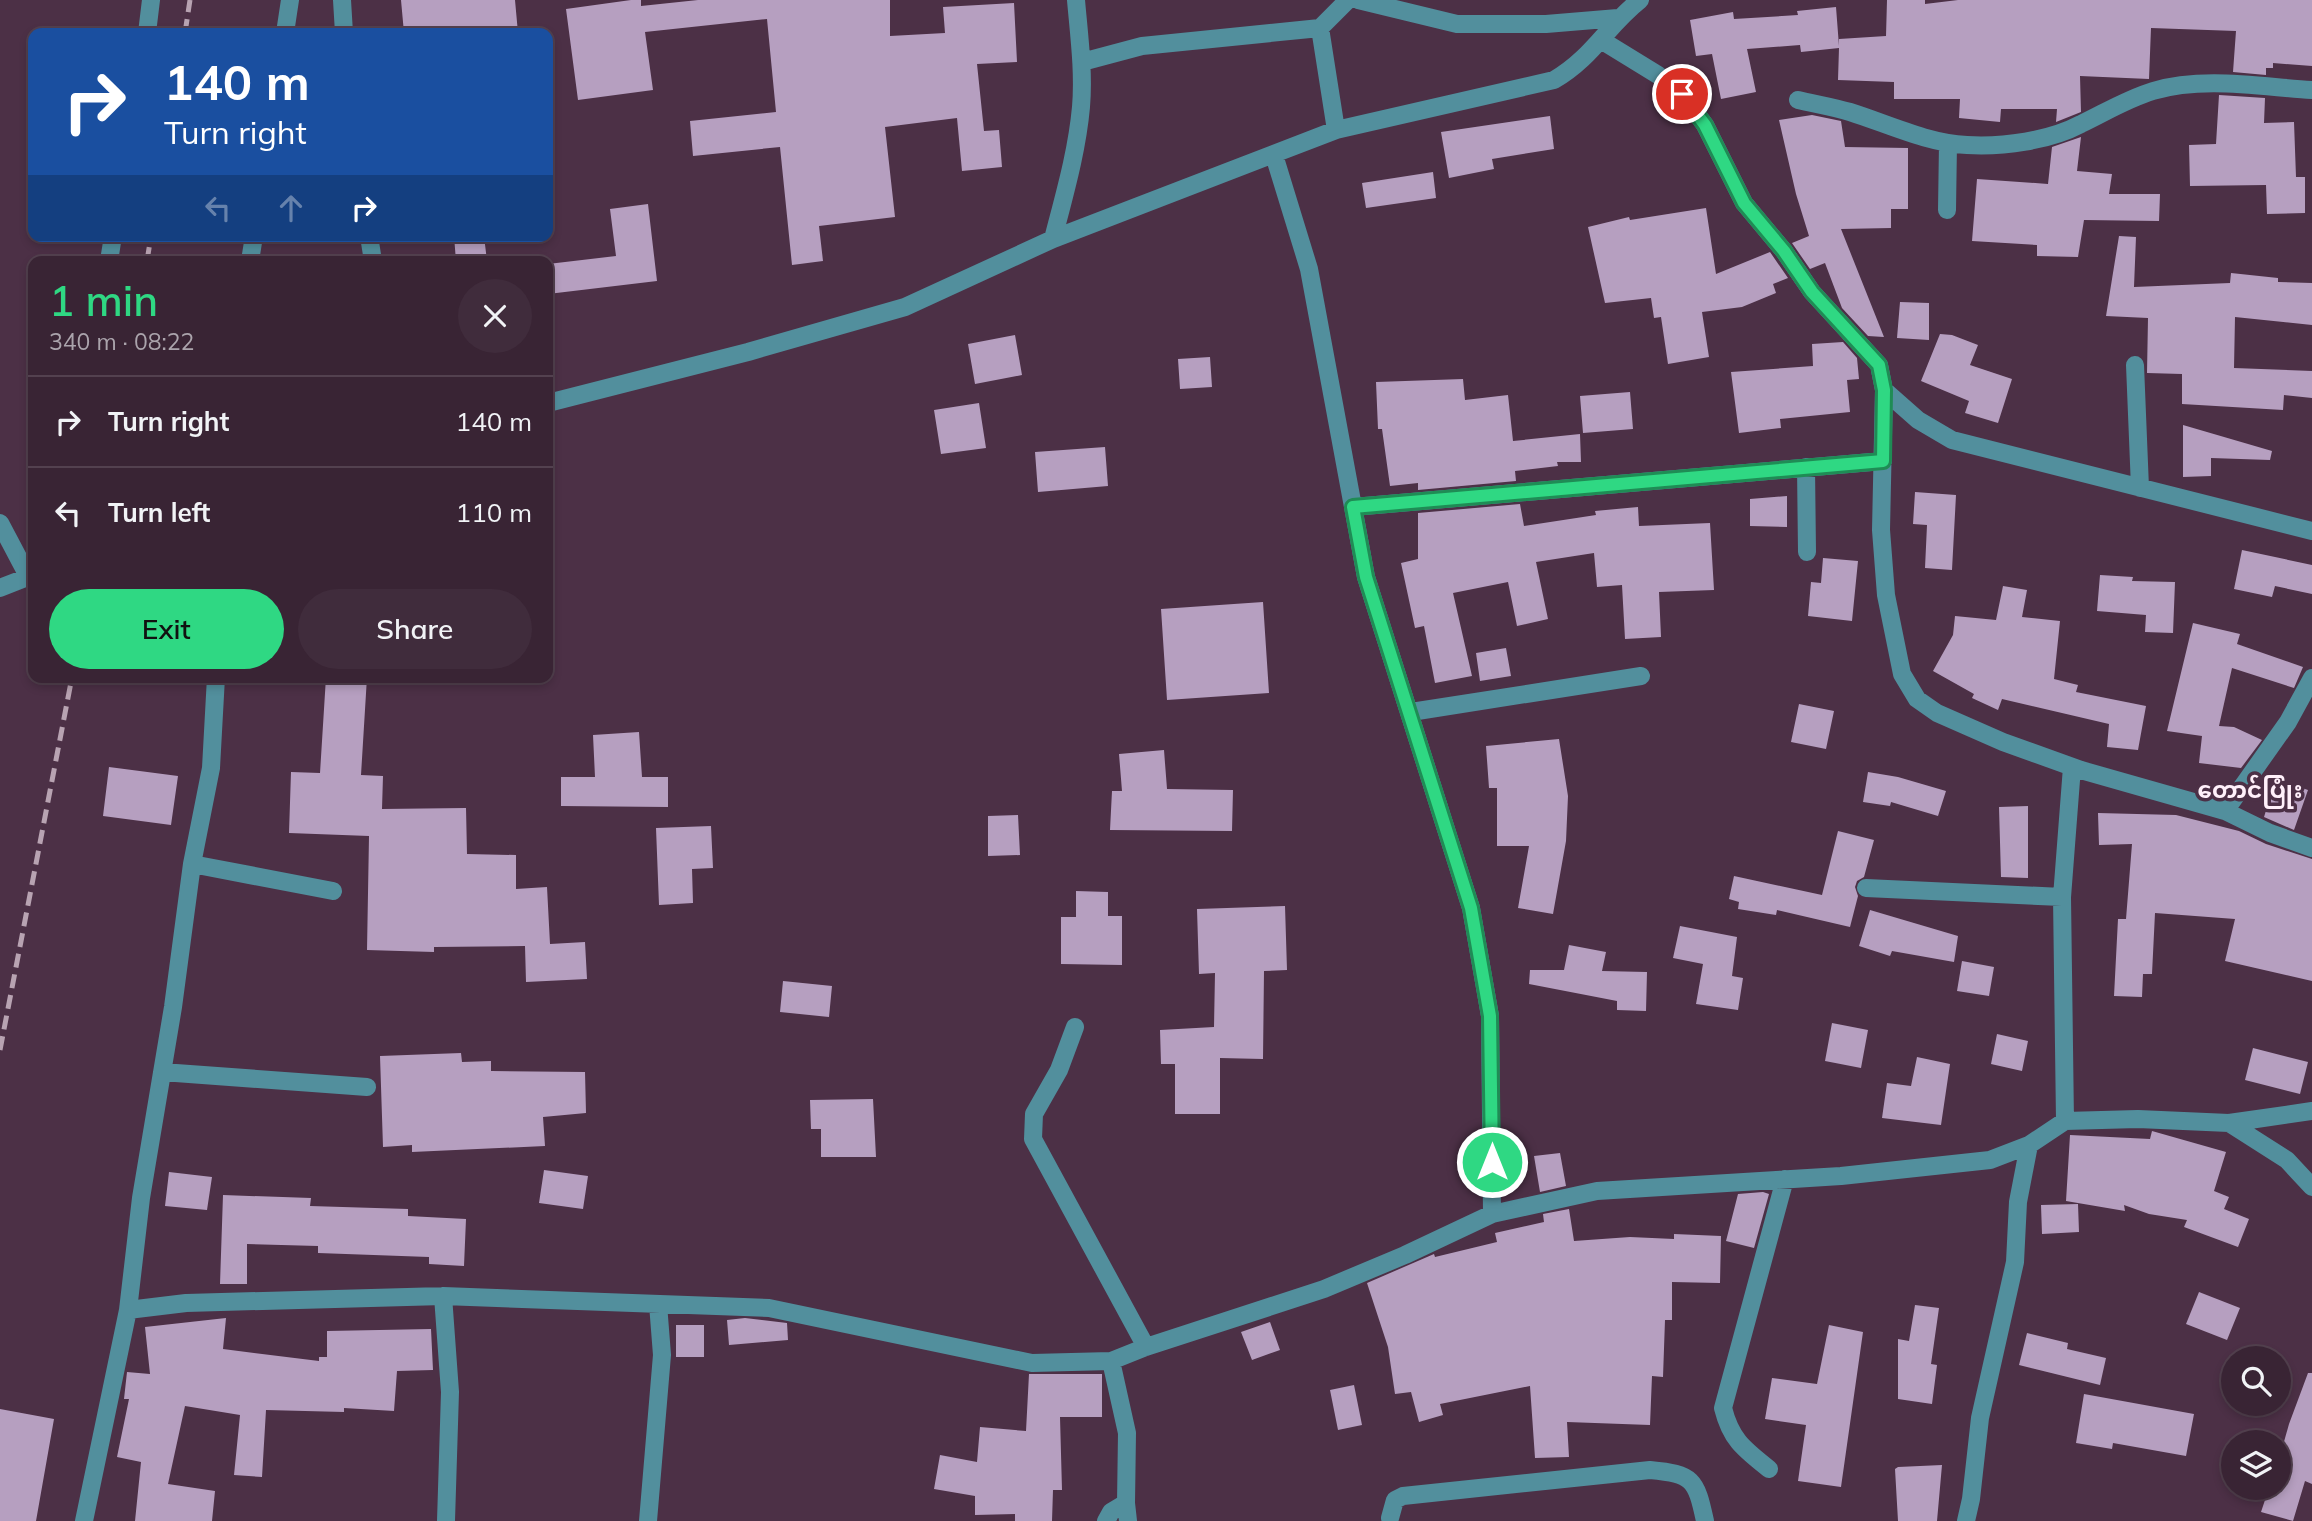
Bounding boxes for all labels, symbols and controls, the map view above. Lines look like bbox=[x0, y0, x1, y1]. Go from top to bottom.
text: 140 m bbox=[164, 51, 310, 112]
icon: right bbox=[49, 56, 140, 147]
pin bbox=[1652, 64, 1712, 124]
icon: arrive bbox=[1663, 75, 1701, 113]
text: Turn right bbox=[164, 112, 307, 152]
icon: left bbox=[199, 189, 237, 227]
icon: ahead bbox=[272, 189, 310, 227]
icon: right bbox=[345, 189, 383, 227]
text: 1 min bbox=[49, 274, 158, 327]
button: close bbox=[458, 279, 532, 353]
text: 340 m · 08:22 bbox=[49, 327, 194, 356]
icon: right bbox=[49, 403, 87, 441]
text: Turn right bbox=[108, 405, 229, 438]
text: 140 m bbox=[456, 405, 532, 438]
icon: left bbox=[49, 494, 87, 532]
text: Turn left bbox=[108, 496, 210, 529]
text: 110 m bbox=[456, 496, 532, 529]
button: Exit bbox=[49, 589, 284, 669]
button: Share bbox=[298, 589, 532, 669]
district label: တောင်ပြုံး bbox=[2198, 774, 2302, 809]
position arrow bbox=[1455, 1125, 1529, 1199]
map controls bbox=[2221, 1346, 2291, 1500]
button: search bbox=[2221, 1346, 2291, 1416]
button: layers bbox=[2221, 1430, 2291, 1500]

